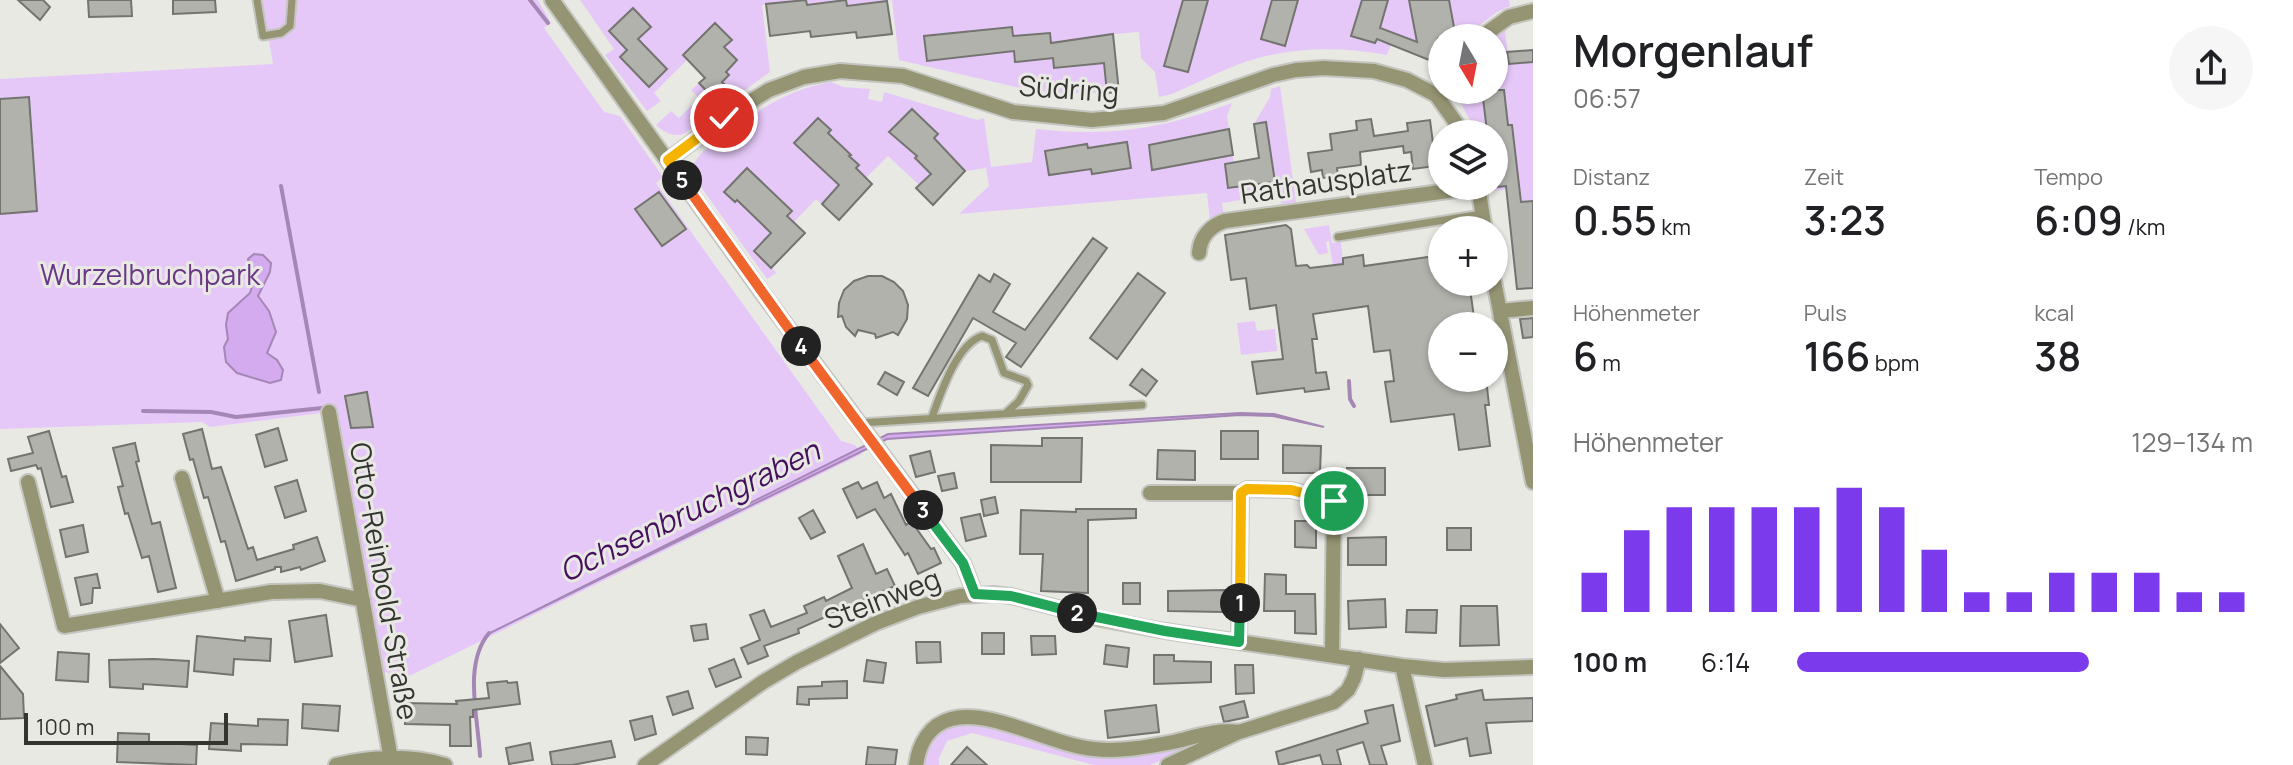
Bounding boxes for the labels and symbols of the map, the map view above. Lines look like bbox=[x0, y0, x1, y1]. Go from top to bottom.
north arrow bbox=[1428, 24, 1508, 104]
street label: Südring bbox=[1018, 66, 1120, 110]
pin bbox=[690, 84, 758, 152]
street label: Rathausplatz bbox=[1238, 150, 1414, 212]
pin: 5 bbox=[662, 160, 702, 200]
park label: Wurzelbruchpark bbox=[40, 255, 261, 293]
pin: 4 bbox=[781, 326, 821, 366]
water label: Ochsenbruchgraben bbox=[552, 429, 827, 591]
street label: Otto-Reinbold-Straße bbox=[342, 439, 428, 723]
pin bbox=[1300, 467, 1368, 535]
pin: 3 bbox=[903, 490, 943, 530]
street label: Steinweg bbox=[819, 559, 945, 637]
pin: 1 bbox=[1220, 583, 1260, 623]
pin: 2 bbox=[1057, 593, 1097, 633]
scale bar bbox=[24, 709, 228, 745]

